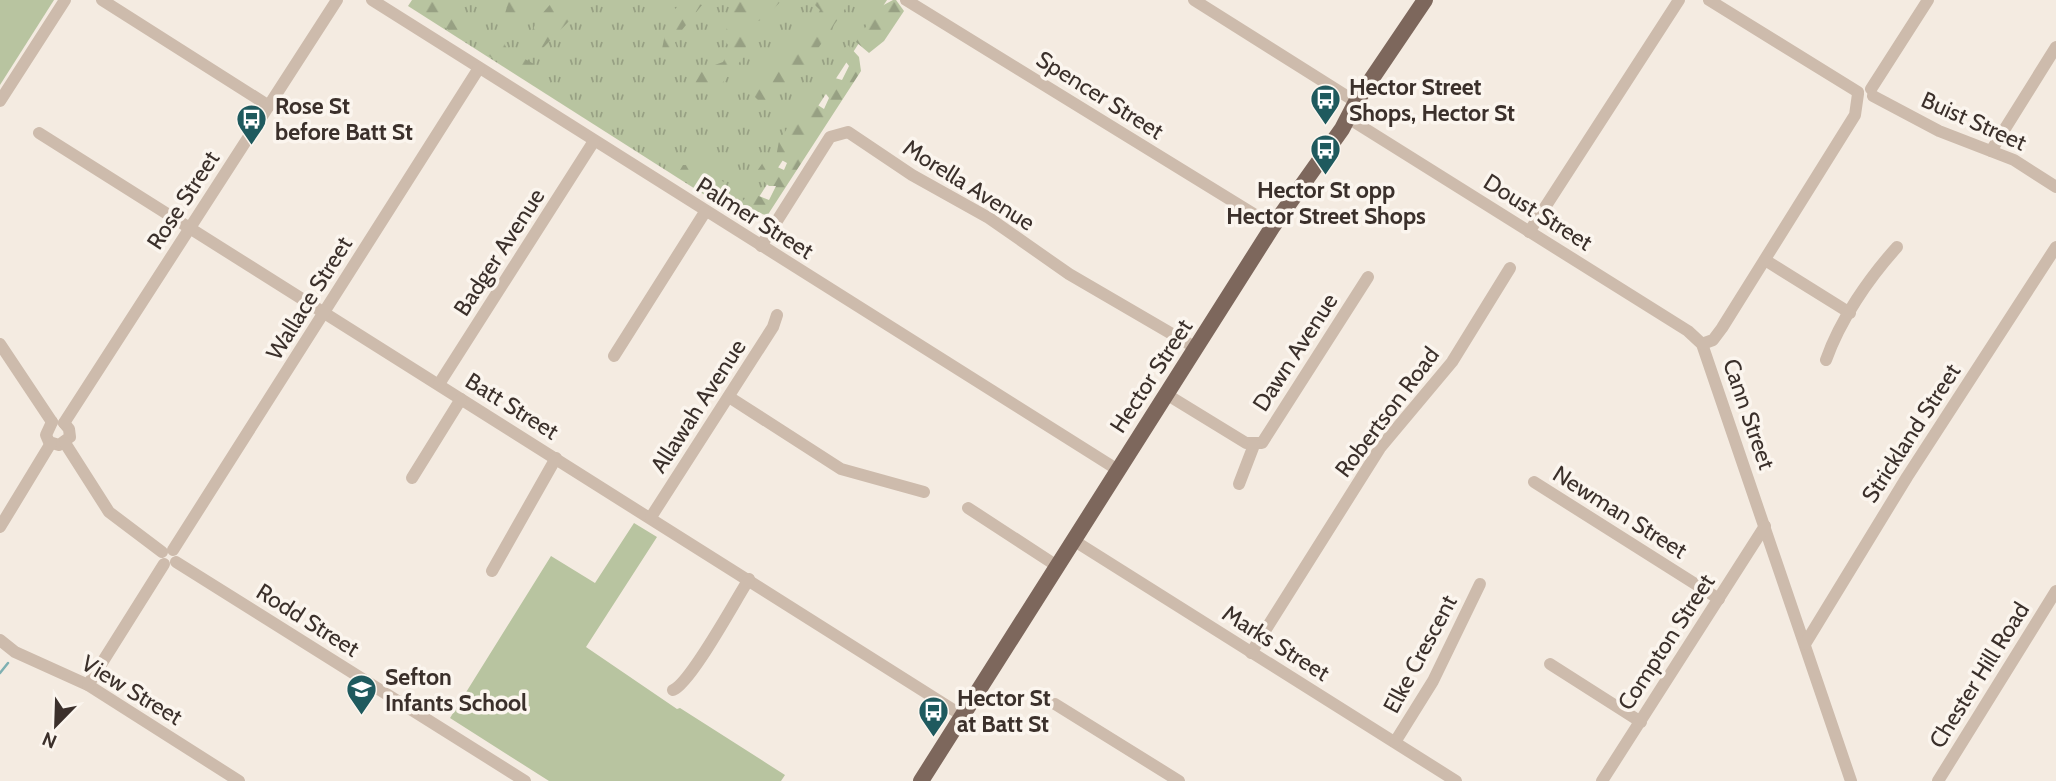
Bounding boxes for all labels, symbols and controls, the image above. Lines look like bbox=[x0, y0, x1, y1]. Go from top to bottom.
street label: Spencer Street bbox=[1031, 45, 1169, 145]
place label: Hector Street Shops, Hector St bbox=[1349, 73, 1515, 127]
bus stop icon: Hector Street Shops, Hector St bbox=[1309, 83, 1343, 127]
street label: Buist Street bbox=[1917, 85, 2031, 157]
place label: Rose St before Batt St bbox=[275, 92, 413, 146]
bus stop icon: Rose St before Batt St bbox=[235, 102, 269, 146]
bus stop icon: Hector St opp Hector Street Shops bbox=[1309, 132, 1343, 176]
street label: Morella Avenue bbox=[898, 133, 1040, 237]
street label: Rose Street bbox=[141, 145, 225, 254]
street label: Doust Street bbox=[1478, 168, 1598, 257]
street label: Palmer Street bbox=[691, 171, 819, 265]
place label: Hector St opp Hector Street Shops bbox=[1226, 176, 1426, 230]
street label: Badger Avenue bbox=[447, 183, 551, 321]
street label: Wallace Street bbox=[260, 231, 358, 365]
street label: Dawn Avenue bbox=[1247, 288, 1344, 416]
street label: Hector Street bbox=[1104, 314, 1198, 438]
street label: Allawah Avenue bbox=[644, 334, 752, 478]
street label: Robertson Road bbox=[1329, 341, 1445, 483]
street label: Cann Street bbox=[1717, 355, 1781, 473]
street label: Strickland Street bbox=[1856, 358, 1966, 508]
street label: Batt Street bbox=[460, 366, 564, 446]
street label: Newman Street bbox=[1548, 460, 1692, 564]
street label: Compton Street bbox=[1612, 568, 1721, 715]
street label: Rodd Street bbox=[251, 577, 365, 663]
street label: Elke Crescent bbox=[1377, 590, 1463, 718]
street label: Chester Hill Road bbox=[1923, 597, 2035, 753]
street label: Marks Street bbox=[1217, 599, 1335, 687]
street label: View Street bbox=[77, 649, 188, 731]
place label: Sefton Infants School bbox=[385, 663, 527, 717]
school or university icon: Sefton Infants School bbox=[345, 673, 379, 717]
place label: Hector St at Batt St bbox=[957, 684, 1051, 738]
north arrow bbox=[21, 690, 91, 760]
bus stop icon: Hector St at Batt St bbox=[917, 694, 951, 738]
text: N bbox=[39, 727, 60, 753]

